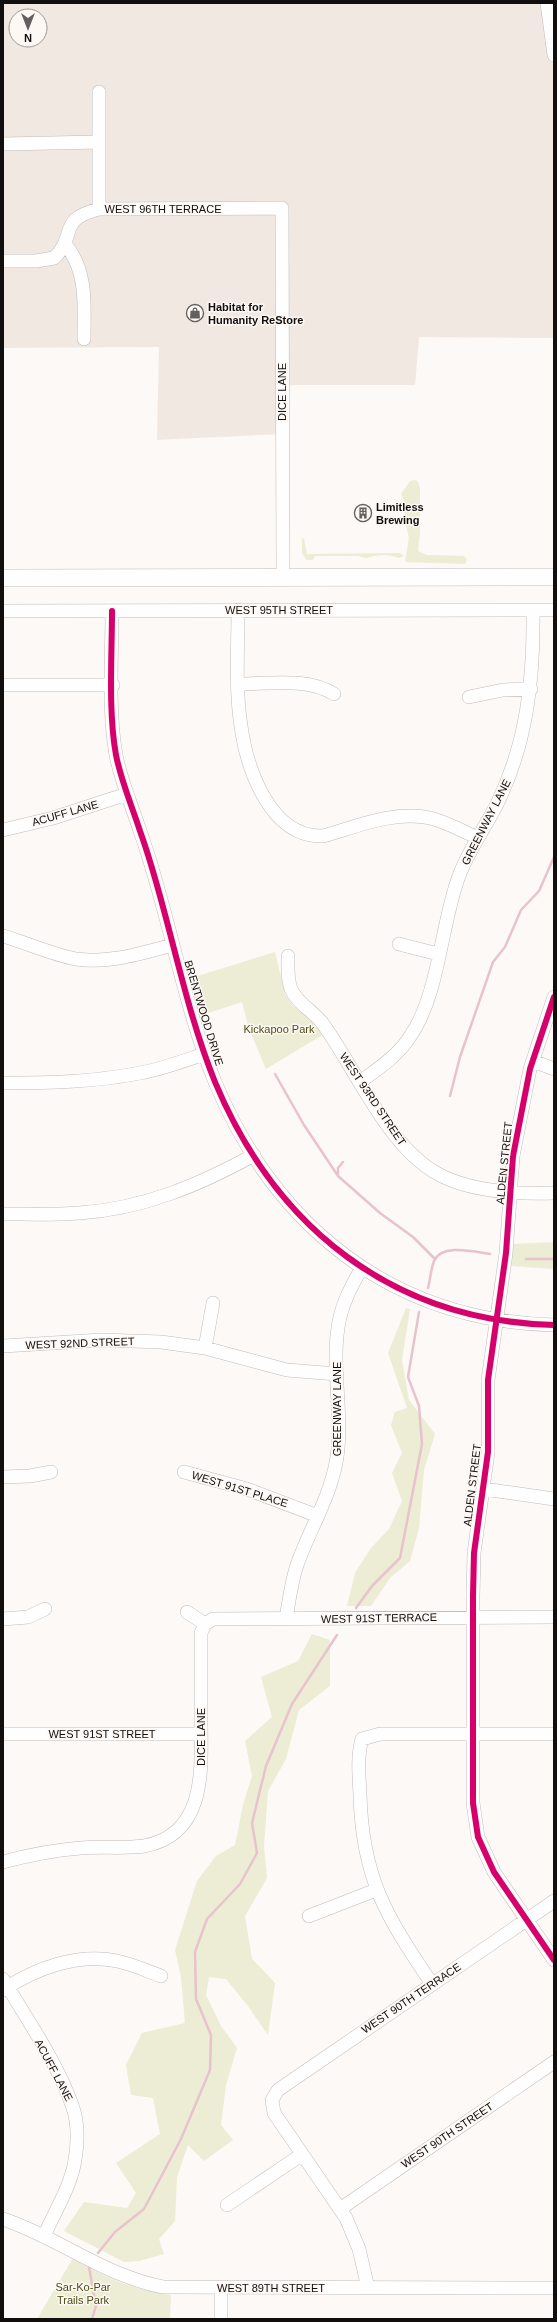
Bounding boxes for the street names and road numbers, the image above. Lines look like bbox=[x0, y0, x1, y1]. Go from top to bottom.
street label: WEST 96TH TERRACE bbox=[105, 203, 221, 215]
street label: DICE LANE bbox=[276, 363, 288, 421]
street label: WEST 95TH STREET bbox=[225, 604, 333, 616]
street label: GREENWAY LANE bbox=[459, 777, 513, 867]
street label: ACUFF LANE bbox=[30, 798, 100, 828]
street label: BRENTWOOD DRIVE bbox=[182, 959, 226, 1067]
street label: WEST 93RD STREET bbox=[337, 1050, 409, 1148]
street label: ALDEN STREET bbox=[494, 1121, 514, 1205]
street label: WEST 92ND STREET bbox=[25, 1335, 135, 1351]
street label: GREENWAY LANE bbox=[331, 1362, 343, 1456]
street label: ALDEN STREET bbox=[461, 1443, 483, 1527]
street label: WEST 91ST PLACE bbox=[190, 1469, 290, 1509]
street label: WEST 91ST TERRACE bbox=[321, 1611, 437, 1625]
street label: DICE LANE bbox=[195, 1708, 207, 1766]
street label: WEST 91ST STREET bbox=[48, 1728, 156, 1740]
street label: WEST 90TH TERRACE bbox=[359, 1960, 463, 2036]
street label: ACUFF LANE bbox=[33, 2037, 75, 2103]
street label: WEST 90TH STREET bbox=[399, 2100, 495, 2170]
street label: WEST 89TH STREET bbox=[217, 2282, 325, 2294]

